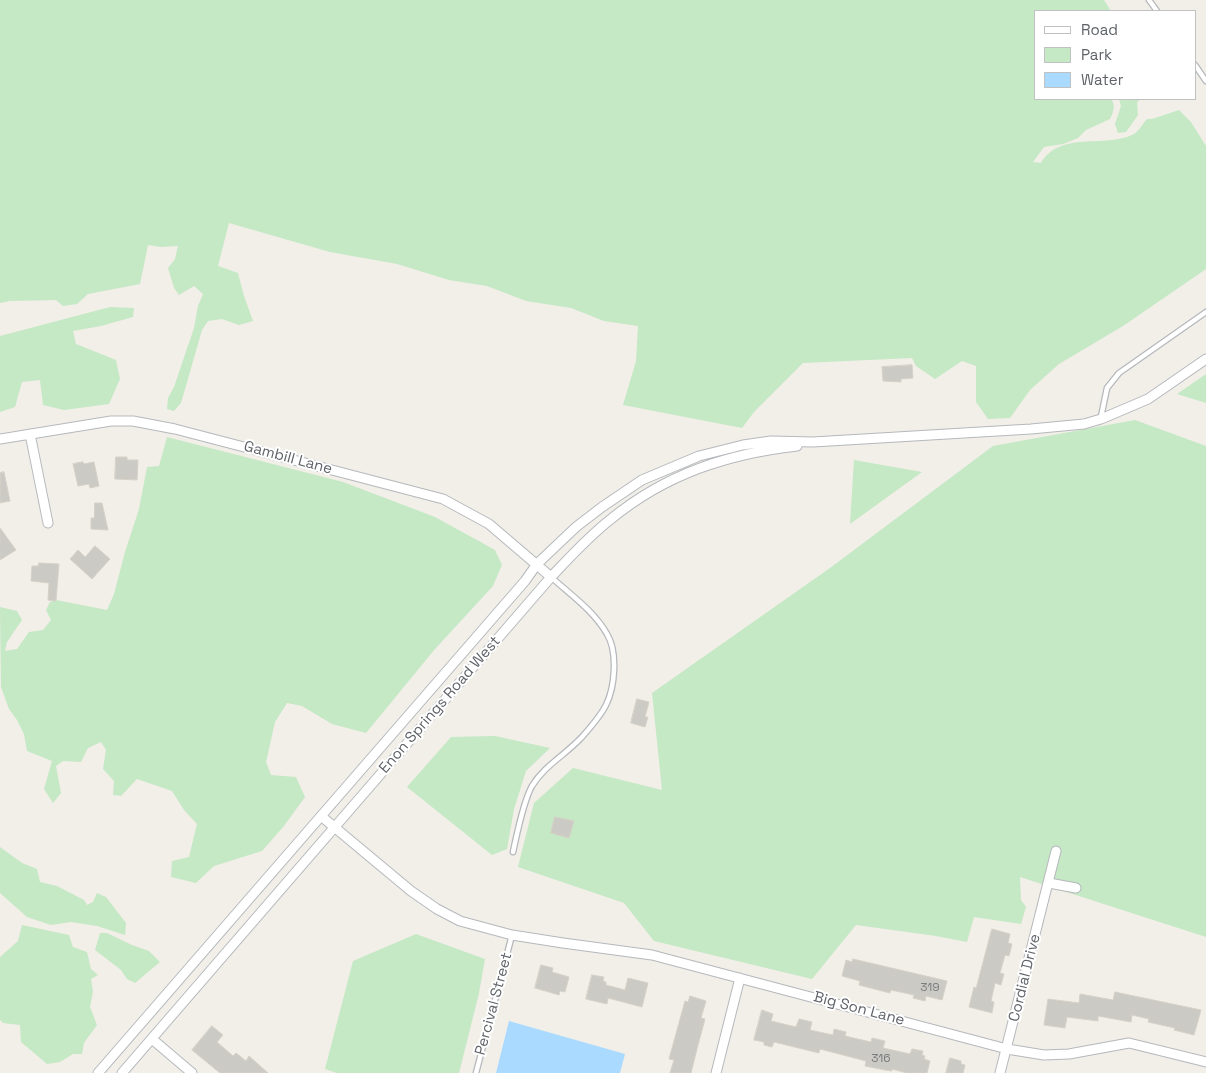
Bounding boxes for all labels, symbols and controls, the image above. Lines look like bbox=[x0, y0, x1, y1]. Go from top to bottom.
legend bbox=[1034, 10, 1196, 100]
text: Road bbox=[1081, 20, 1118, 39]
text: Park bbox=[1081, 45, 1112, 64]
text: Water bbox=[1081, 70, 1123, 89]
street label: Gambill Lane bbox=[242, 438, 334, 478]
street label: Enon Springs Road West bbox=[376, 633, 504, 777]
street label: Cordial Drive bbox=[1005, 932, 1045, 1024]
street label: Percival Street bbox=[472, 951, 516, 1057]
house number: 319 bbox=[920, 981, 940, 995]
street label: Big Son Lane bbox=[812, 988, 906, 1030]
house number: 316 bbox=[871, 1052, 891, 1066]

